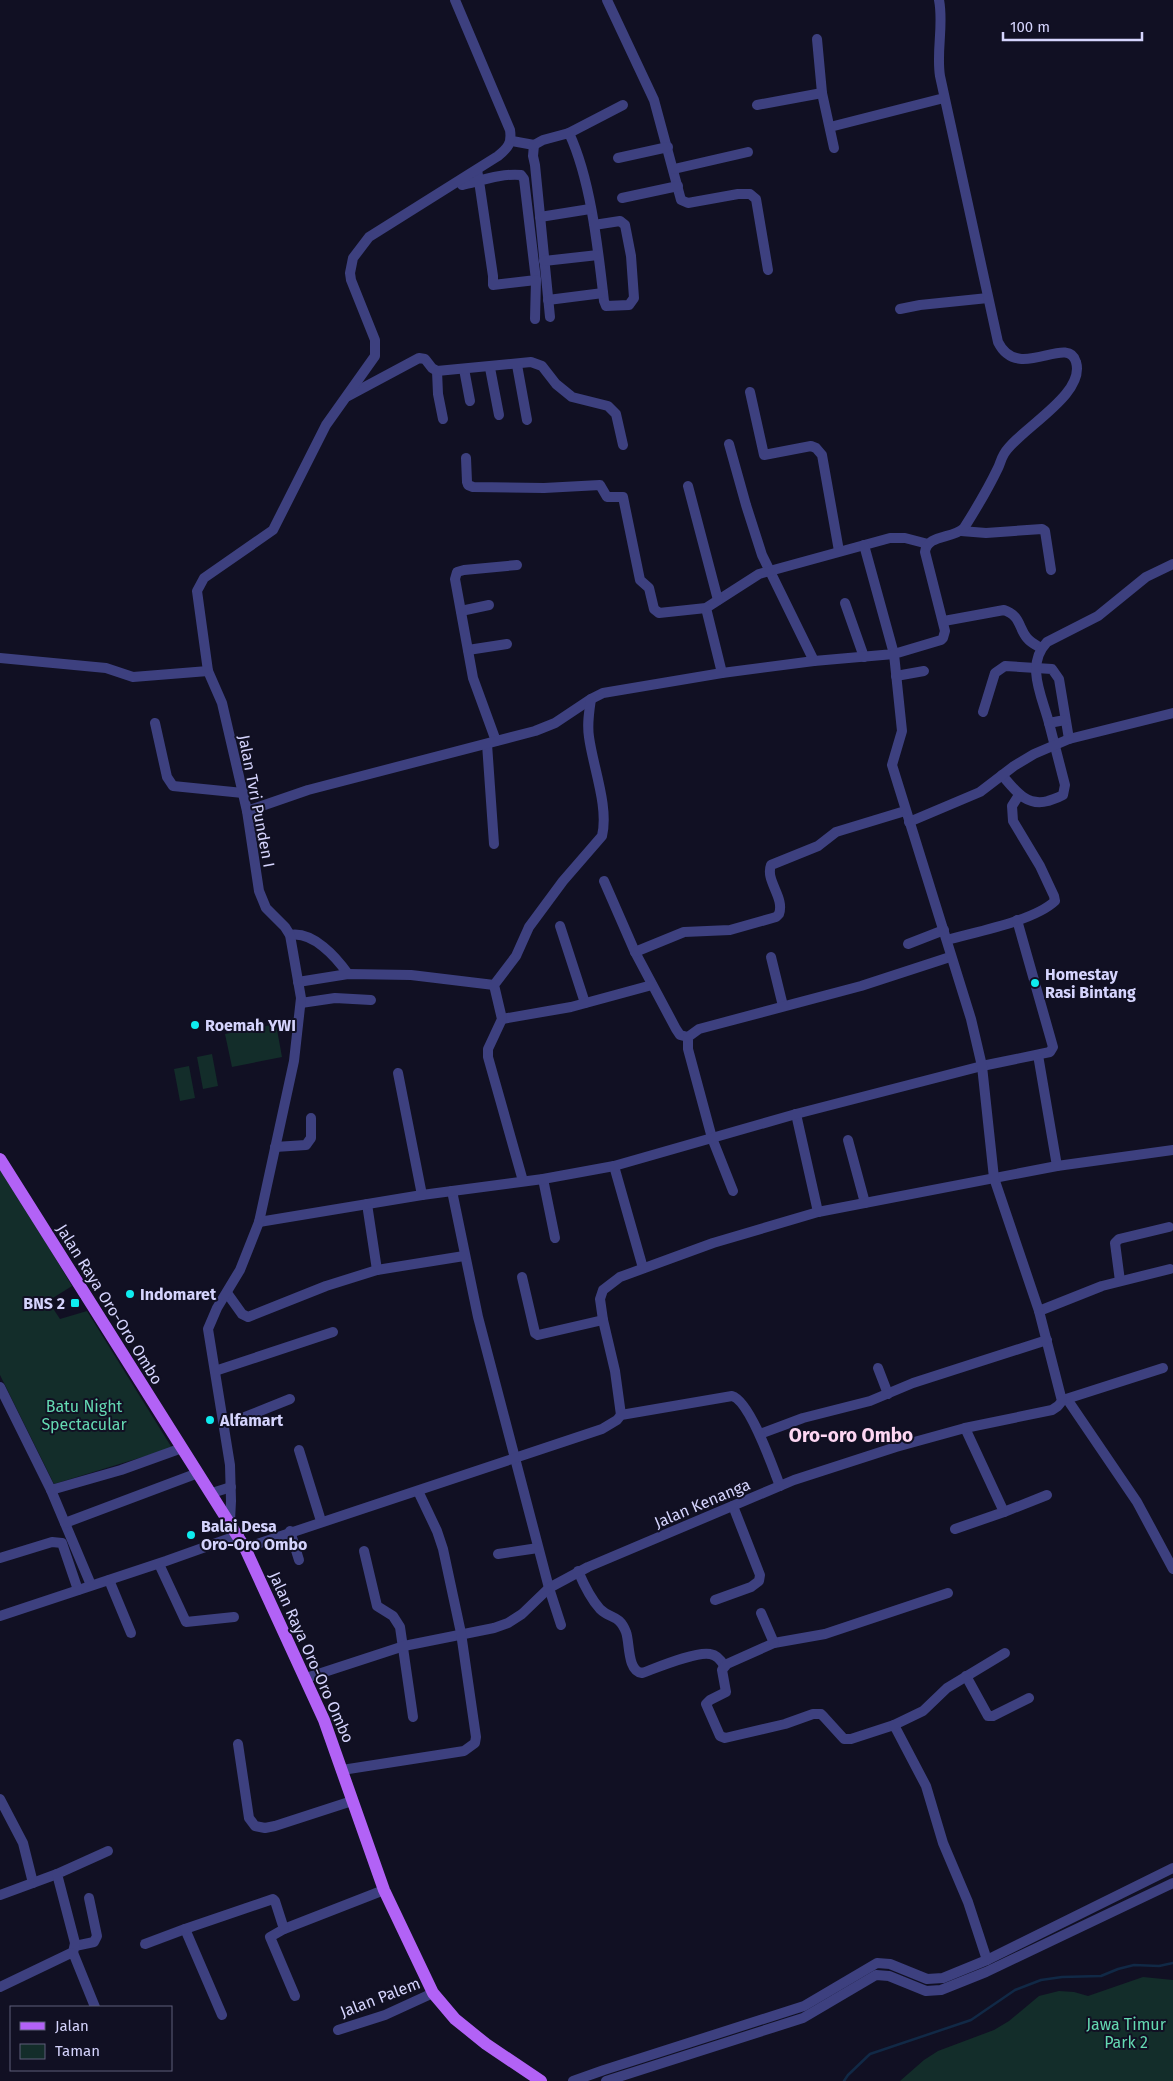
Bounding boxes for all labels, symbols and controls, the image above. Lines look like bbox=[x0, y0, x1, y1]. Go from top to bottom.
scale bar bbox=[1003, 10, 1142, 42]
text: 100 m bbox=[1010, 18, 1050, 36]
street label: Jalan Tvri Punden I bbox=[234, 733, 279, 869]
place label: Homestay Rasi Bintang bbox=[1045, 965, 1136, 1002]
marker: Homestay Rasi Bintang bbox=[1029, 977, 1041, 989]
place label: Roemah YWI bbox=[205, 1016, 296, 1035]
marker: Roemah YWI bbox=[189, 1019, 201, 1031]
street label: Jalan Raya Oro-Oro Ombo bbox=[52, 1221, 167, 1388]
place label: Indomaret bbox=[140, 1285, 217, 1304]
marker: Indomaret bbox=[124, 1288, 136, 1300]
place label: BNS 2 bbox=[23, 1294, 65, 1313]
marker: BNS 2 bbox=[69, 1297, 81, 1309]
park label: Batu Night Spectacular bbox=[41, 1397, 127, 1434]
place label: Alfamart bbox=[219, 1411, 284, 1430]
marker: Alfamart bbox=[204, 1414, 216, 1426]
district label: Oro-oro Ombo bbox=[789, 1424, 913, 1447]
street label: Jalan Kenanga bbox=[651, 1475, 753, 1532]
place label: Balai Desa Oro-Oro Ombo bbox=[201, 1517, 307, 1554]
marker: Balai Desa Oro-Oro Ombo bbox=[185, 1529, 197, 1541]
street label: Jalan Raya Oro-Oro Ombo bbox=[265, 1569, 358, 1746]
street label: Jalan Palem bbox=[337, 1973, 423, 2021]
legend bbox=[10, 2006, 172, 2071]
park label: Jawa Timur Park 2 bbox=[1086, 2015, 1167, 2052]
text: Jalan bbox=[55, 2017, 89, 2035]
text: Taman bbox=[55, 2042, 100, 2060]

